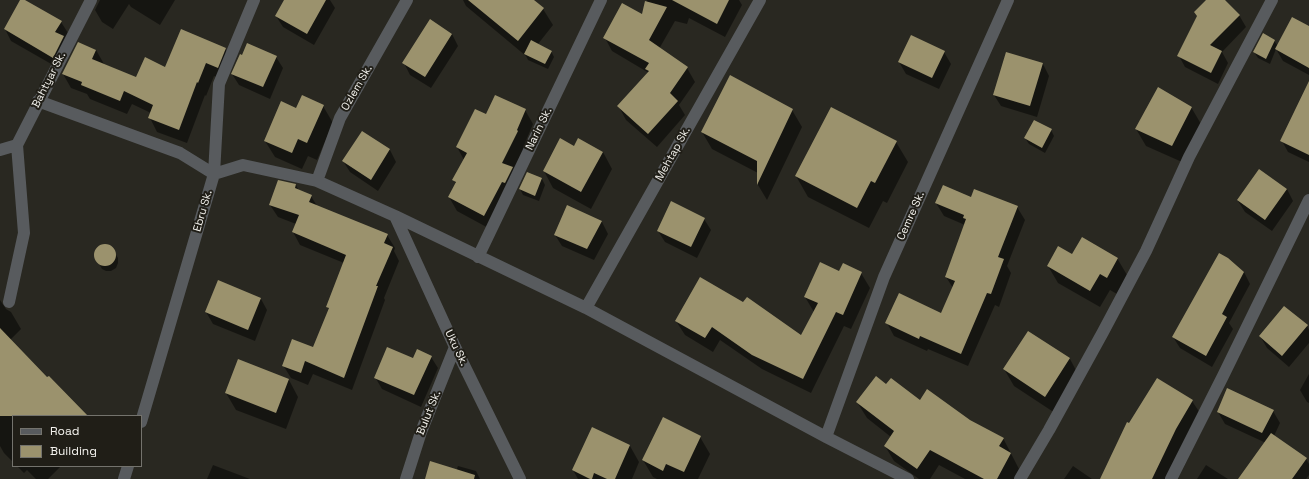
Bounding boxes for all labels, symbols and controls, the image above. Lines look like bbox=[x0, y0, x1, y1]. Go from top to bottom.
street label: Bahtyar Sk. bbox=[29, 50, 69, 110]
street label: Ozlem Sk. bbox=[339, 63, 375, 113]
street label: Narin Sk. bbox=[523, 106, 555, 152]
street label: Mehtap Sk. bbox=[653, 125, 693, 183]
street label: Ebru Sk. bbox=[191, 189, 215, 233]
street label: Cemre Sk. bbox=[894, 190, 928, 242]
street label: Uku Sk. bbox=[442, 328, 470, 368]
street label: Bulut Sk. bbox=[414, 389, 444, 437]
legend bbox=[12, 415, 142, 467]
text: Road bbox=[50, 423, 79, 439]
text: Building bbox=[50, 443, 97, 459]

